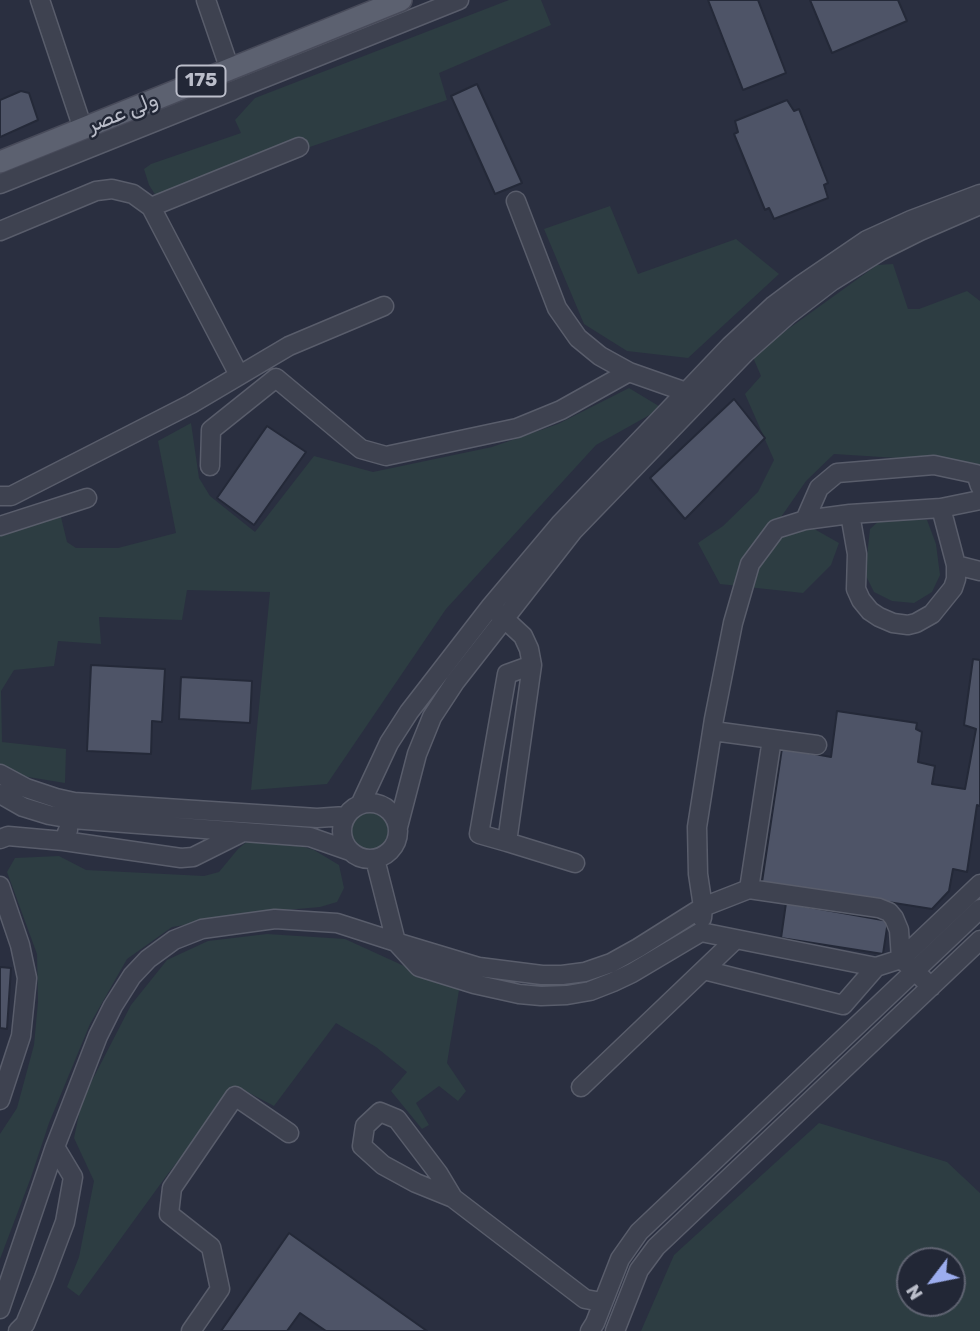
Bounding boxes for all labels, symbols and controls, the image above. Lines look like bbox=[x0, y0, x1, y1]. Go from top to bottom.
road number: 175 bbox=[176, 66, 226, 96]
street label: ولی عصر bbox=[84, 87, 162, 139]
north arrow bbox=[896, 1247, 966, 1317]
text: N bbox=[901, 1280, 928, 1304]

